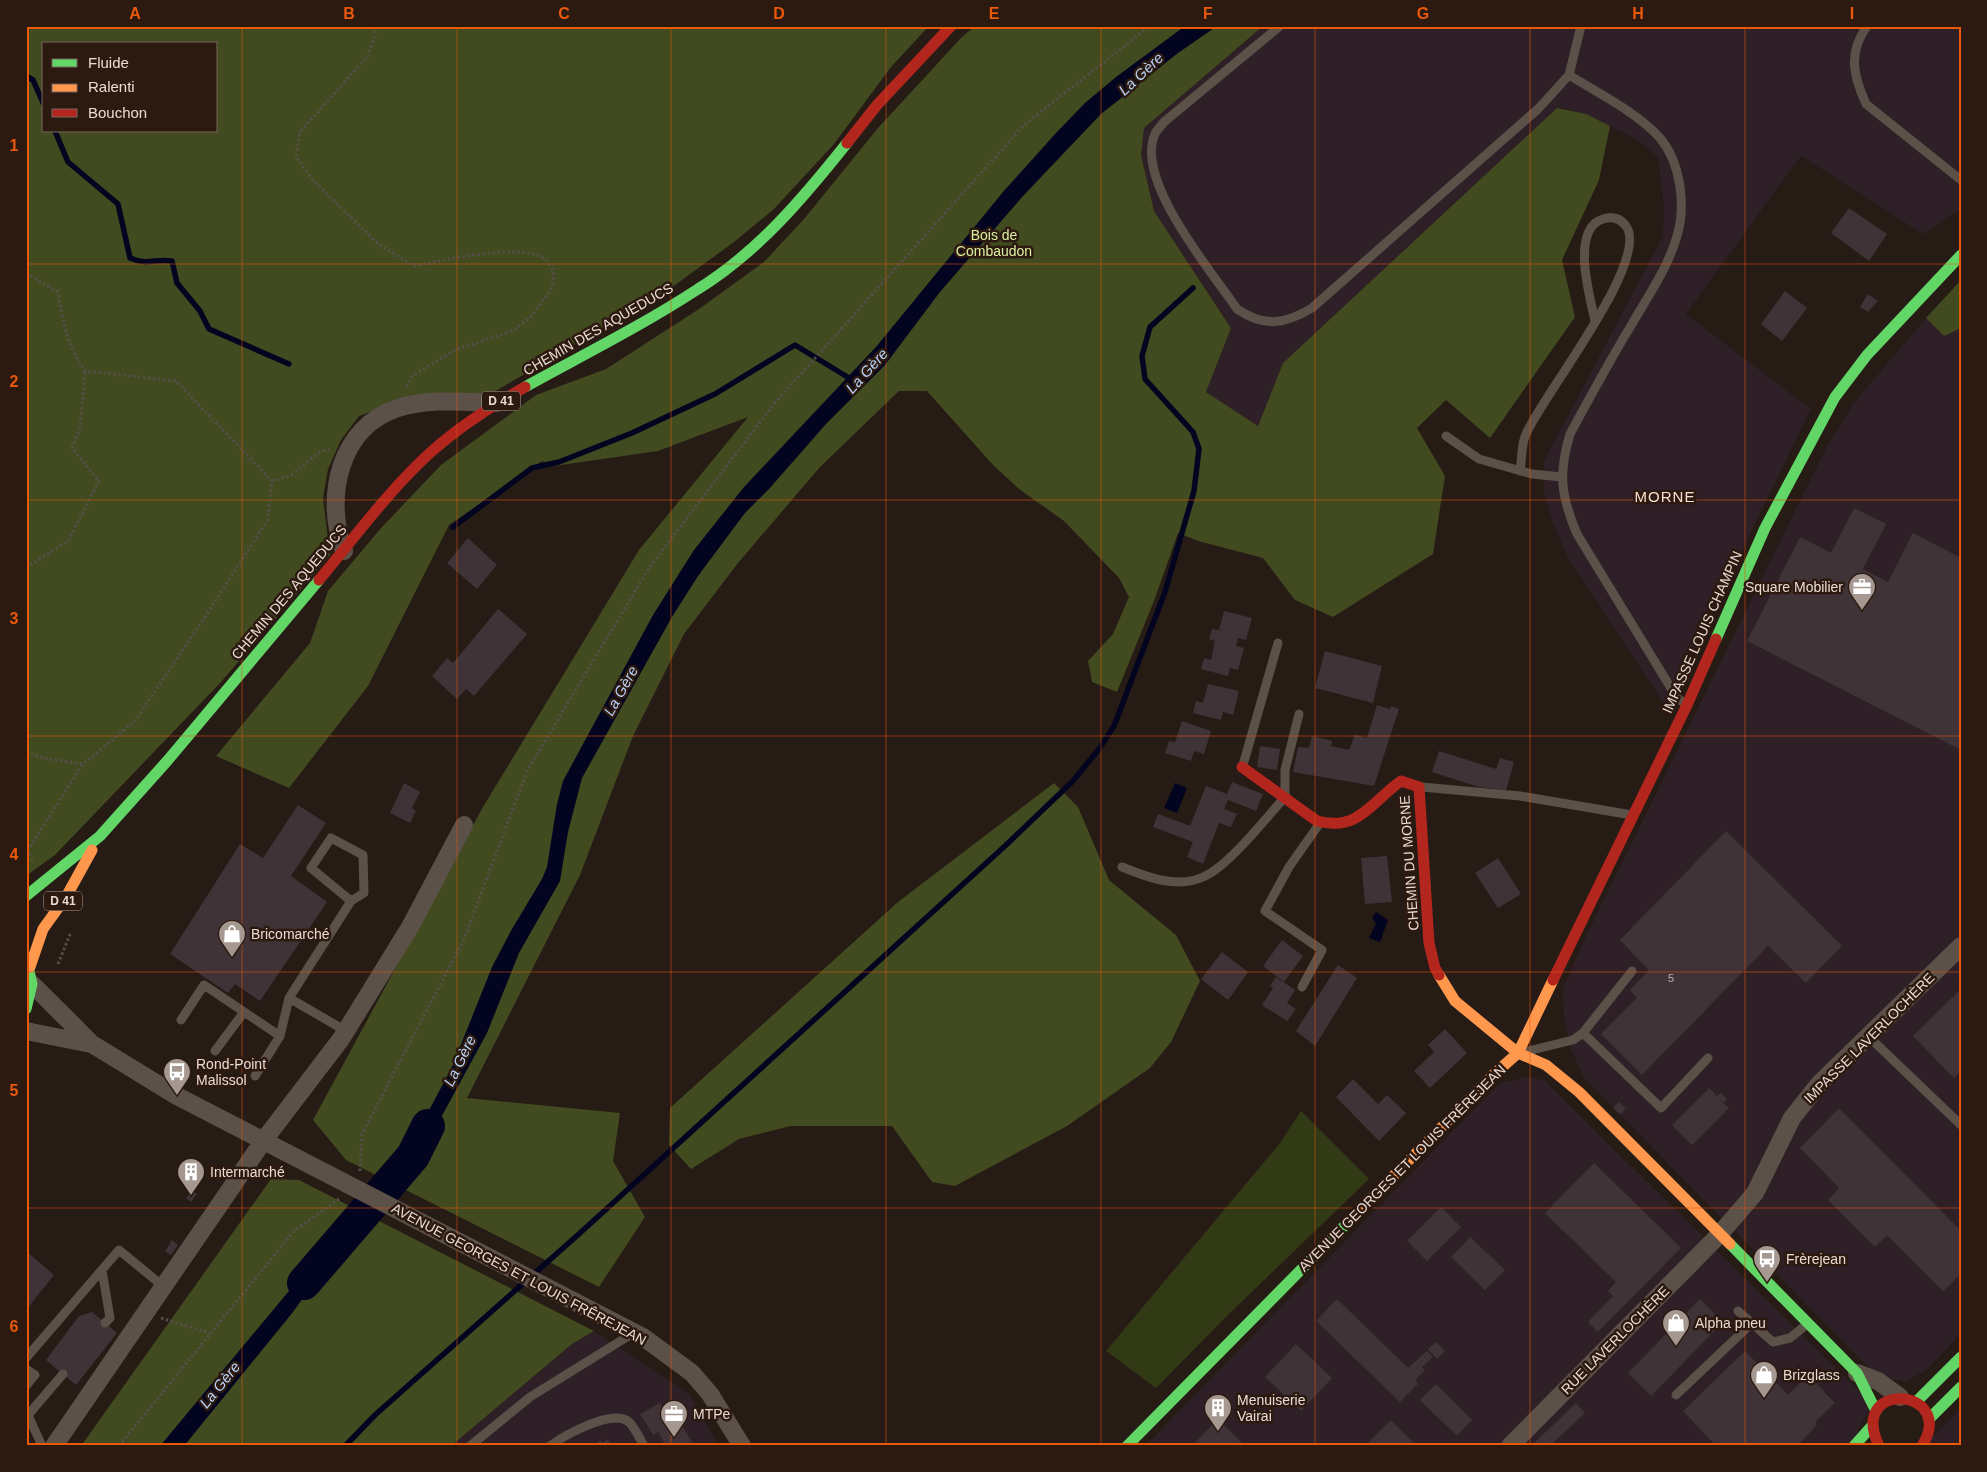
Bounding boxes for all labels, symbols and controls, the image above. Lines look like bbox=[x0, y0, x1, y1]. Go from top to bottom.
text: A bbox=[129, 5, 141, 22]
text: B bbox=[343, 5, 355, 22]
text: C bbox=[558, 5, 570, 22]
text: D bbox=[773, 5, 785, 22]
text: E bbox=[989, 5, 1000, 22]
text: F bbox=[1203, 5, 1213, 22]
text: G bbox=[1417, 5, 1429, 22]
text: H bbox=[1632, 5, 1644, 22]
text: I bbox=[1850, 5, 1854, 22]
legend bbox=[42, 42, 218, 132]
water label: La Gère bbox=[1115, 49, 1166, 98]
text: Fluide bbox=[88, 54, 129, 71]
text: Ralenti bbox=[88, 78, 135, 95]
text: Bouchon bbox=[88, 104, 147, 121]
text: 1 bbox=[10, 137, 19, 154]
park label: Bois de Combaudon bbox=[956, 227, 1032, 259]
street label: CHEMIN DES AQUEDUCS bbox=[520, 279, 676, 379]
water label: La Gère bbox=[842, 345, 891, 396]
text: 2 bbox=[10, 373, 19, 390]
road number: D 41 bbox=[482, 392, 520, 411]
district label: MORNE bbox=[1635, 488, 1695, 505]
street label: CHEMIN DES AQUEDUCS bbox=[228, 522, 350, 662]
street label: IMPASSE LOUIS CHAMPIN bbox=[1659, 549, 1745, 715]
office icon: Square Mobilier bbox=[1847, 572, 1877, 611]
place label: Square Mobilier bbox=[1745, 579, 1843, 595]
text: 3 bbox=[10, 610, 19, 627]
water label: La Gère bbox=[600, 663, 641, 719]
street label: CHEMIN DU MORNE bbox=[1396, 795, 1422, 931]
text: 4 bbox=[10, 846, 19, 863]
road number: D 41 bbox=[44, 891, 82, 910]
shop icon: Bricomarché bbox=[217, 919, 247, 958]
place label: Bricomarché bbox=[251, 926, 330, 942]
street label: IMPASSE LAVERLOCHÈRE bbox=[1801, 970, 1937, 1106]
house number: 5 bbox=[1668, 972, 1674, 984]
water label: La Gère bbox=[440, 1033, 479, 1089]
place label: Rond-Point Malissol bbox=[196, 1056, 266, 1088]
bus stop icon: Rond-Point Malissol bbox=[162, 1057, 192, 1096]
street label: AVENUE GEORGES ET LOUIS FRÊREJEAN bbox=[1295, 1061, 1509, 1275]
text: 5 bbox=[10, 1082, 19, 1099]
building icon: Intermarché bbox=[176, 1157, 206, 1196]
place label: Intermarché bbox=[210, 1164, 285, 1180]
street label: AVENUE GEORGES ET LOUIS FRÊREJEAN bbox=[389, 1200, 649, 1348]
bus stop icon: Frèrejean bbox=[1752, 1244, 1782, 1283]
place label: Frèrejean bbox=[1786, 1251, 1846, 1267]
street label: RUE LAVERLOCHÈRE bbox=[1558, 1283, 1672, 1397]
shop icon: Alpha pneu bbox=[1661, 1308, 1691, 1347]
place label: Alpha pneu bbox=[1695, 1315, 1766, 1331]
text: 6 bbox=[10, 1318, 19, 1335]
water label: La Gère bbox=[196, 1358, 243, 1411]
shop icon: Brizglass bbox=[1749, 1360, 1779, 1399]
place label: Brizglass bbox=[1783, 1367, 1840, 1383]
place label: Menuiserie Vairai bbox=[1237, 1392, 1306, 1424]
building icon: Menuiserie Vairai bbox=[1203, 1393, 1233, 1432]
office icon: MTPe bbox=[659, 1399, 689, 1438]
place label: MTPe bbox=[693, 1406, 731, 1422]

